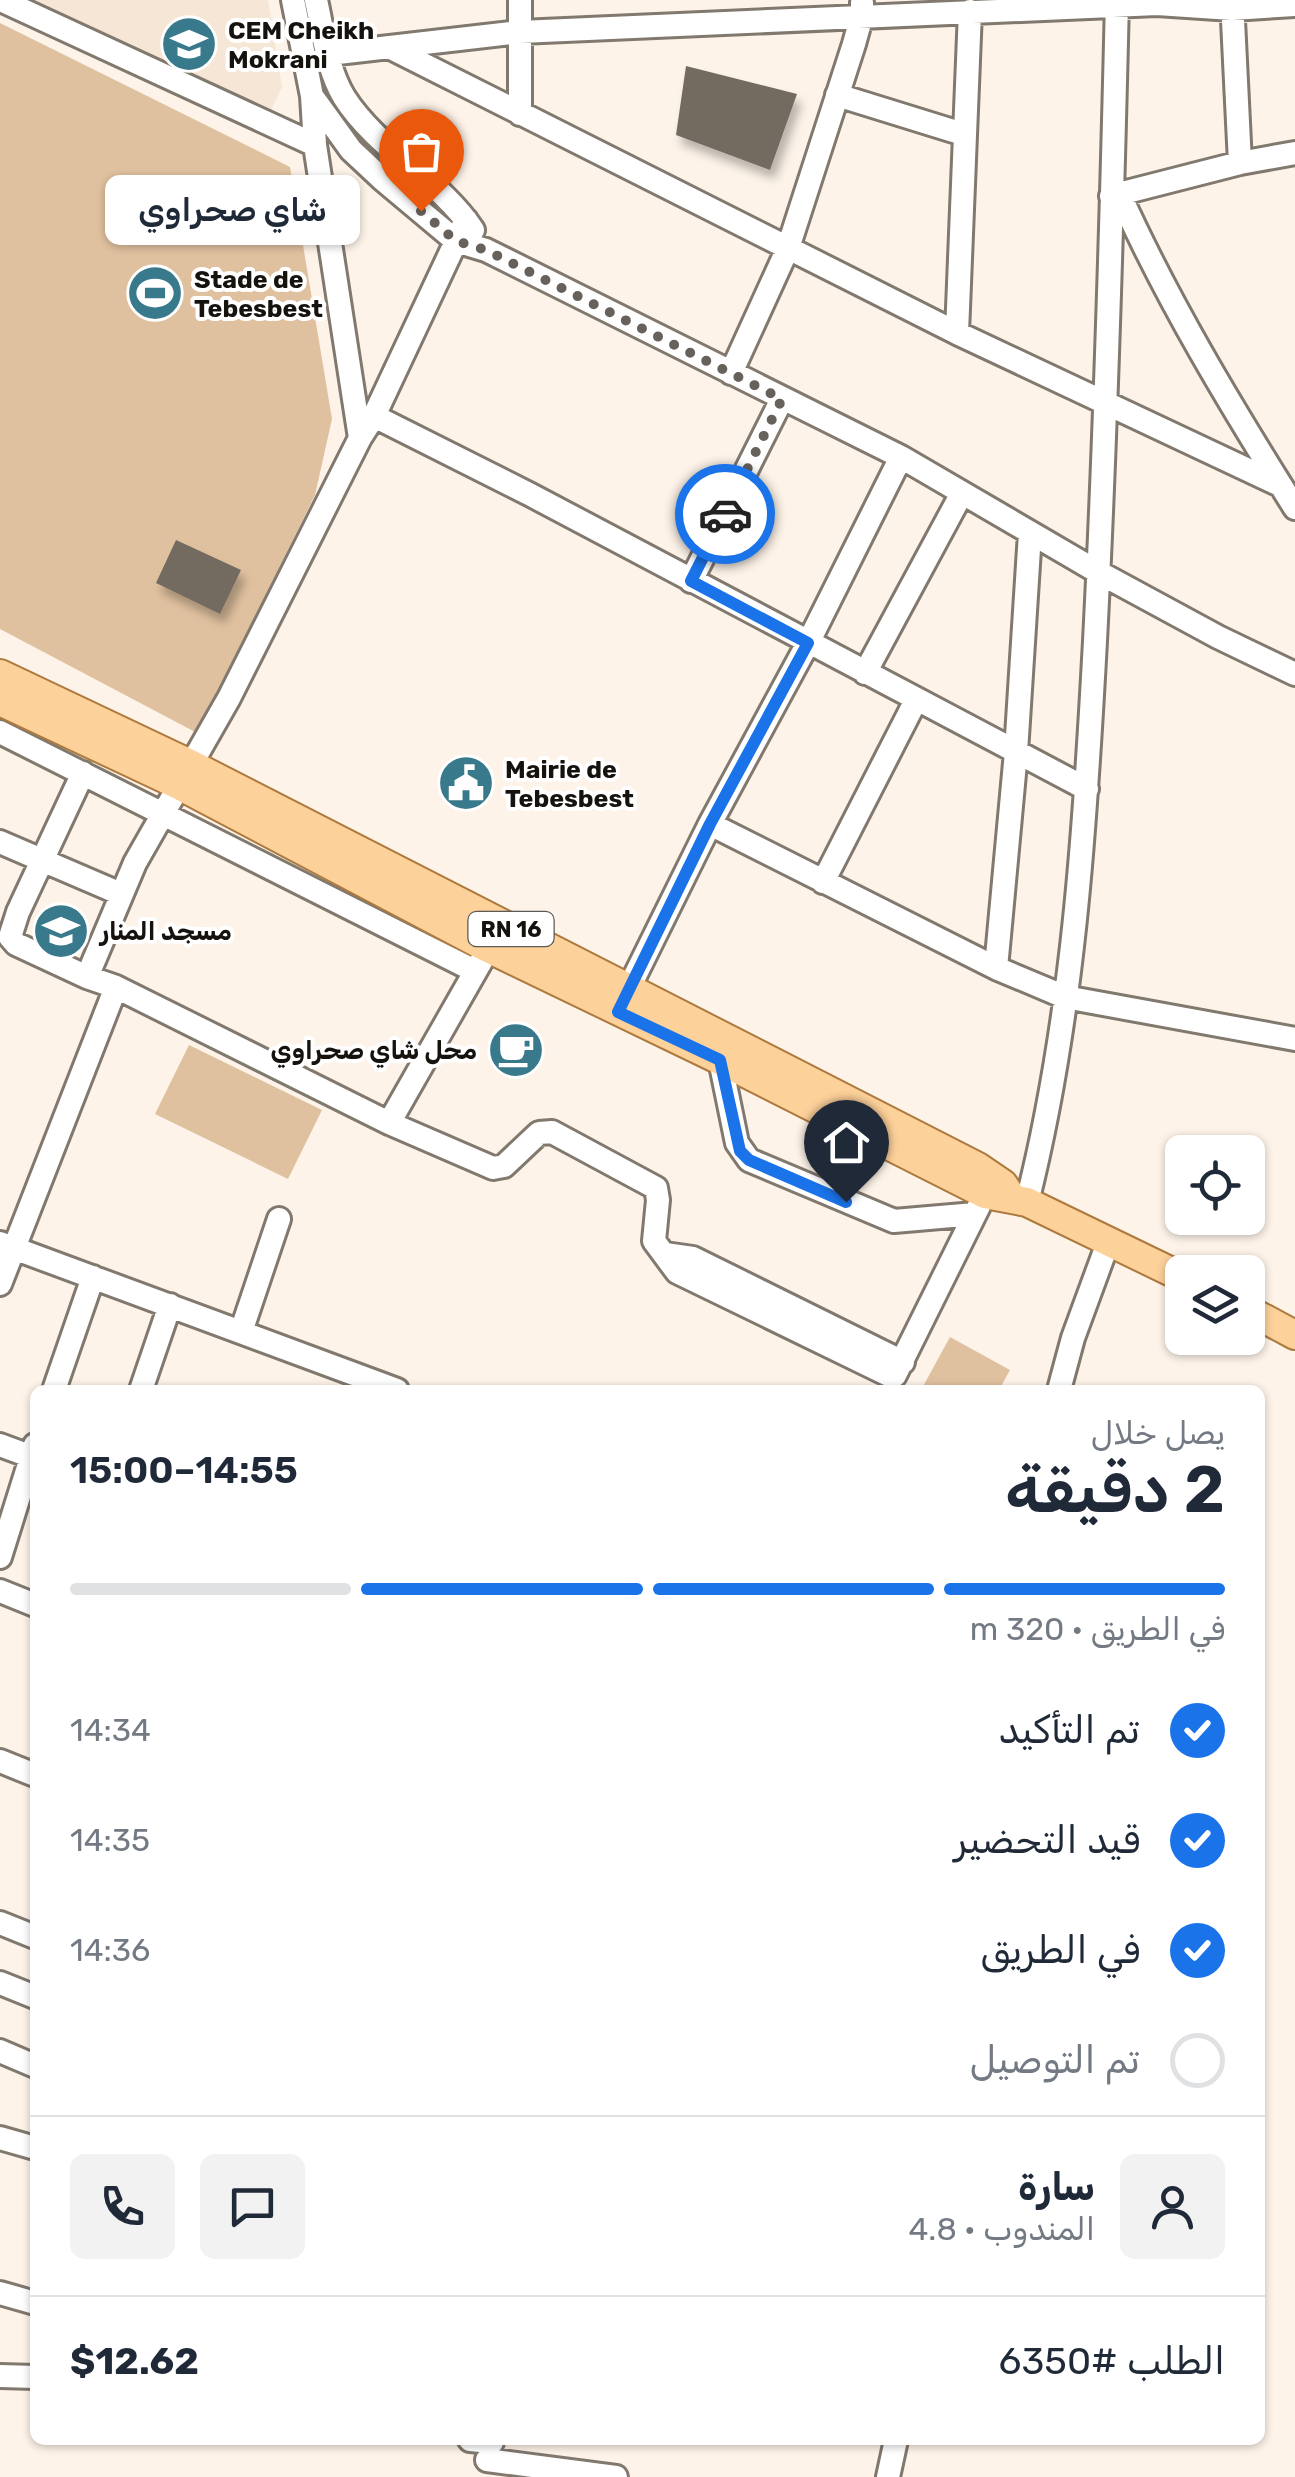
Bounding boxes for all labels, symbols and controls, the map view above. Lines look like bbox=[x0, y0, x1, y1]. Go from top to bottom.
school or university icon: CEM Cheikh Mokrani bbox=[159, 14, 219, 74]
place label: CEM Cheikh Mokrani bbox=[228, 16, 374, 74]
pin bbox=[379, 109, 464, 212]
icon: bag bbox=[394, 124, 449, 179]
callout: شاي صحراوي bbox=[106, 176, 361, 246]
text: شاي صحراوي bbox=[138, 191, 327, 229]
sports icon: Stade de Tebesbest bbox=[125, 263, 185, 323]
place label: Stade de Tebesbest bbox=[194, 265, 323, 323]
courier bbox=[675, 464, 775, 564]
icon: car bbox=[698, 487, 753, 542]
public building icon: Mairie de Tebesbest bbox=[436, 753, 496, 813]
place label: Mairie de Tebesbest bbox=[505, 755, 634, 813]
school or university icon: مسجد المنار bbox=[31, 901, 91, 961]
road number: RN 16 bbox=[468, 912, 554, 946]
place label: مسجد المنار bbox=[98, 917, 232, 946]
cafe icon: محل شاي صحراوي bbox=[486, 1020, 546, 1080]
place label: محل شاي صحراوي bbox=[271, 1036, 477, 1068]
pin bbox=[804, 1100, 889, 1203]
icon: home bbox=[819, 1115, 874, 1170]
map controls bbox=[1165, 1135, 1265, 1355]
button: locate bbox=[1165, 1135, 1265, 1235]
button: layers bbox=[1165, 1255, 1265, 1355]
text: يصل خلال bbox=[1091, 1414, 1225, 1452]
text: 14:55–15:00 bbox=[70, 1447, 298, 1493]
text: 2 دقيقة bbox=[1005, 1451, 1225, 1528]
text: في الطريق · 320 m bbox=[970, 1610, 1225, 1648]
icon: check bbox=[1170, 1703, 1225, 1758]
text: تم التأكيد bbox=[998, 1707, 1140, 1753]
text: 14:34 bbox=[70, 1711, 151, 1749]
icon: check bbox=[1170, 1813, 1225, 1868]
text: قيد التحضير bbox=[954, 1817, 1140, 1863]
text: 14:35 bbox=[70, 1821, 150, 1859]
icon: check bbox=[1170, 1923, 1225, 1978]
text: في الطريق bbox=[980, 1927, 1140, 1973]
text: 14:36 bbox=[70, 1931, 150, 1969]
text: تم التوصيل bbox=[970, 2037, 1140, 2083]
button: phone bbox=[70, 2154, 175, 2259]
button: chat bbox=[200, 2154, 305, 2259]
button: person bbox=[1120, 2154, 1225, 2259]
text: سارة bbox=[1018, 2164, 1095, 2210]
text: المندوب · 4.8 bbox=[908, 2210, 1095, 2248]
text: $12.62 bbox=[70, 2338, 199, 2384]
text: الطلب #6350 bbox=[999, 2338, 1225, 2384]

